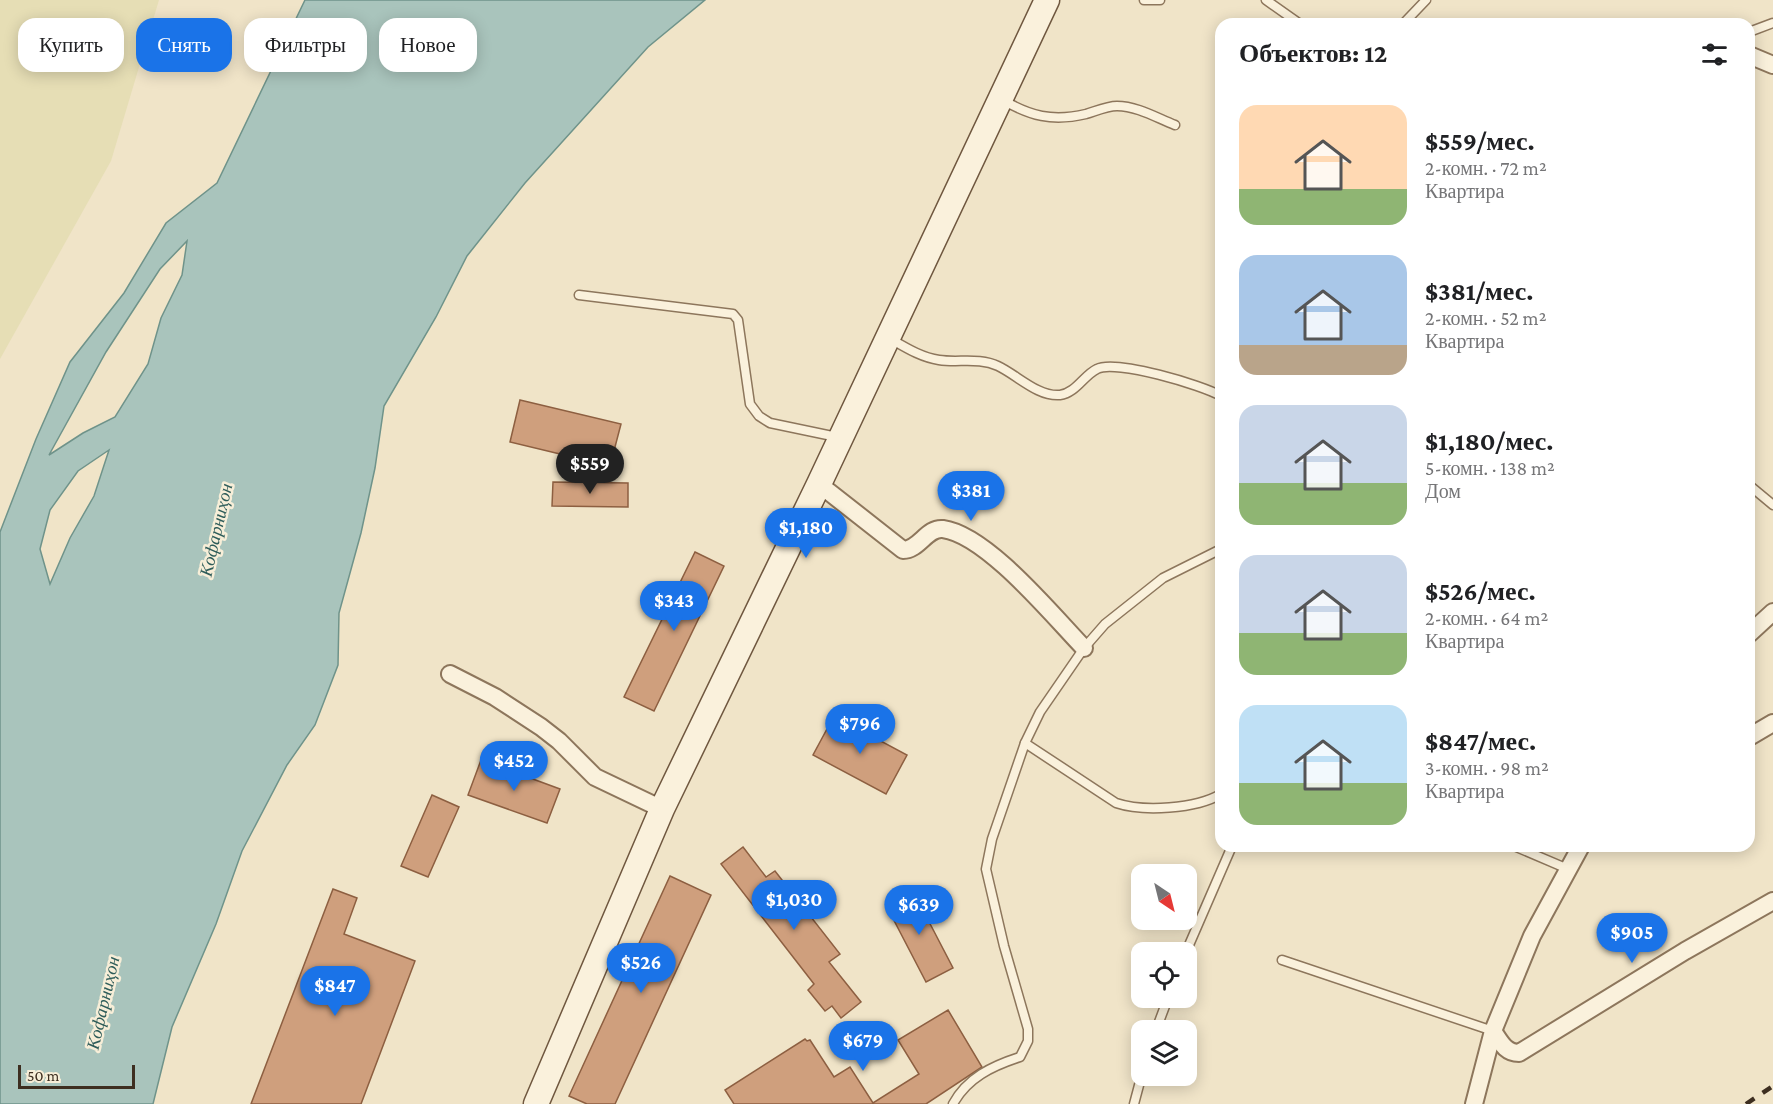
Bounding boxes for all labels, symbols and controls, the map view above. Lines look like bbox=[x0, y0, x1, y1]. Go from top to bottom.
chip: Купить bbox=[18, 18, 124, 72]
chip: Снять bbox=[136, 18, 232, 72]
chip: Фильтры bbox=[244, 18, 367, 72]
chip: Новое bbox=[379, 18, 477, 72]
icon: filters bbox=[1698, 38, 1731, 71]
text: Объектов: 12 bbox=[1239, 39, 1387, 68]
text: $559/мес. bbox=[1425, 127, 1535, 156]
icon: home bbox=[1287, 129, 1359, 201]
text: 2-комн. · 72 m² bbox=[1425, 157, 1547, 179]
text: Квартира bbox=[1425, 180, 1504, 202]
text: $381/мес. bbox=[1425, 277, 1533, 306]
icon: home bbox=[1287, 279, 1359, 351]
text: 2-комн. · 52 m² bbox=[1425, 307, 1546, 329]
text: Квартира bbox=[1425, 330, 1504, 352]
text: $1,180/мес. bbox=[1425, 427, 1554, 456]
icon: home bbox=[1287, 429, 1359, 501]
pin: $559 bbox=[554, 444, 626, 495]
text: $559 bbox=[570, 452, 610, 474]
text: 5-комн. · 138 m² bbox=[1425, 457, 1555, 479]
pin: $381 bbox=[935, 471, 1007, 522]
text: $381 bbox=[952, 479, 990, 501]
text: Дом bbox=[1425, 480, 1461, 502]
water label: Кофарниҳон bbox=[195, 481, 236, 579]
pin: $1,180 bbox=[757, 508, 855, 559]
text: $1,180 bbox=[779, 516, 833, 538]
text: $526/мес. bbox=[1425, 577, 1536, 606]
icon: home bbox=[1287, 579, 1359, 651]
pin: $343 bbox=[638, 581, 710, 632]
text: $343 bbox=[654, 589, 694, 611]
text: 2-комн. · 64 m² bbox=[1425, 607, 1548, 629]
text: Квартира bbox=[1425, 630, 1504, 652]
pin: $796 bbox=[824, 704, 896, 755]
text: $796 bbox=[839, 712, 881, 734]
text: $847/мес. bbox=[1425, 727, 1536, 756]
icon: home bbox=[1287, 729, 1359, 801]
pin: $452 bbox=[478, 741, 550, 792]
text: $452 bbox=[494, 749, 534, 771]
text: 3-комн. · 98 m² bbox=[1425, 757, 1549, 779]
text: Квартира bbox=[1425, 780, 1504, 802]
north arrow bbox=[1131, 864, 1197, 930]
map controls bbox=[1131, 864, 1197, 1086]
pin: $1,030 bbox=[745, 880, 843, 931]
pin: $639 bbox=[883, 885, 955, 936]
text: $1,030 bbox=[766, 888, 822, 910]
text: $639 bbox=[898, 893, 940, 915]
pin: $905 bbox=[1596, 913, 1668, 964]
text: $905 bbox=[1611, 921, 1653, 943]
button: locate bbox=[1131, 942, 1197, 1008]
pin: $526 bbox=[605, 943, 677, 994]
text: $526 bbox=[621, 951, 661, 973]
water label: Кофарниҳон bbox=[82, 954, 123, 1052]
pin: $847 bbox=[299, 966, 371, 1017]
text: $847 bbox=[314, 974, 356, 996]
button: layers bbox=[1131, 1020, 1197, 1086]
pin: $679 bbox=[827, 1021, 899, 1072]
text: $679 bbox=[843, 1029, 883, 1051]
scale bar bbox=[18, 1062, 135, 1090]
text: 50 m bbox=[27, 1067, 59, 1084]

